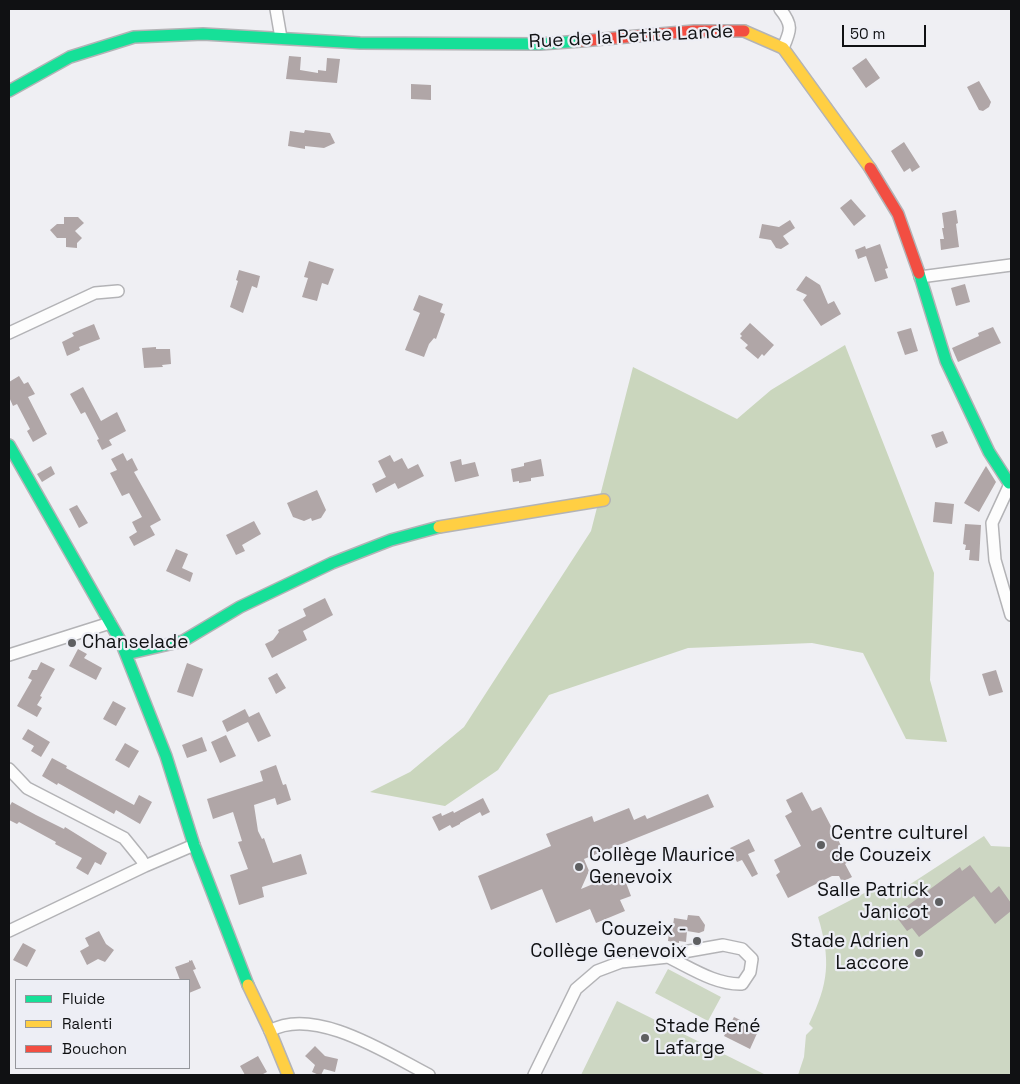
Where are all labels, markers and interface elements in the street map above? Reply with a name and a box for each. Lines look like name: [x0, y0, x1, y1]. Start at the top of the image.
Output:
scale bar: [845, 15, 929, 47]
street label: Rue de la Petite Lande: [528, 20, 734, 54]
text: 50 m: [850, 24, 885, 43]
place label: Chanselade: [82, 632, 188, 654]
marker: Chanselade: [66, 637, 78, 649]
place label: Centre culturel de Couzeix: [831, 823, 968, 867]
marker: Centre culturel de Couzeix: [815, 839, 827, 851]
place label: Collège Maurice Genevoix: [589, 845, 735, 889]
marker: Collège Maurice Genevoix: [573, 861, 585, 873]
place label: Salle Patrick Janicot: [817, 880, 929, 924]
marker: Salle Patrick Janicot: [933, 896, 945, 908]
place label: Couzeix - Collège Genevoix: [530, 919, 687, 963]
place label: Stade Adrien Laccore: [791, 931, 909, 975]
marker: Couzeix - Collège Genevoix: [691, 935, 703, 947]
marker: Stade Adrien Laccore: [913, 947, 925, 959]
legend: [15, 979, 190, 1069]
text: Fluide: [62, 989, 105, 1008]
text: Ralenti: [62, 1014, 112, 1033]
place label: Stade René Lafarge: [655, 1016, 760, 1060]
marker: Stade René Lafarge: [639, 1032, 651, 1044]
text: Bouchon: [62, 1039, 127, 1058]

